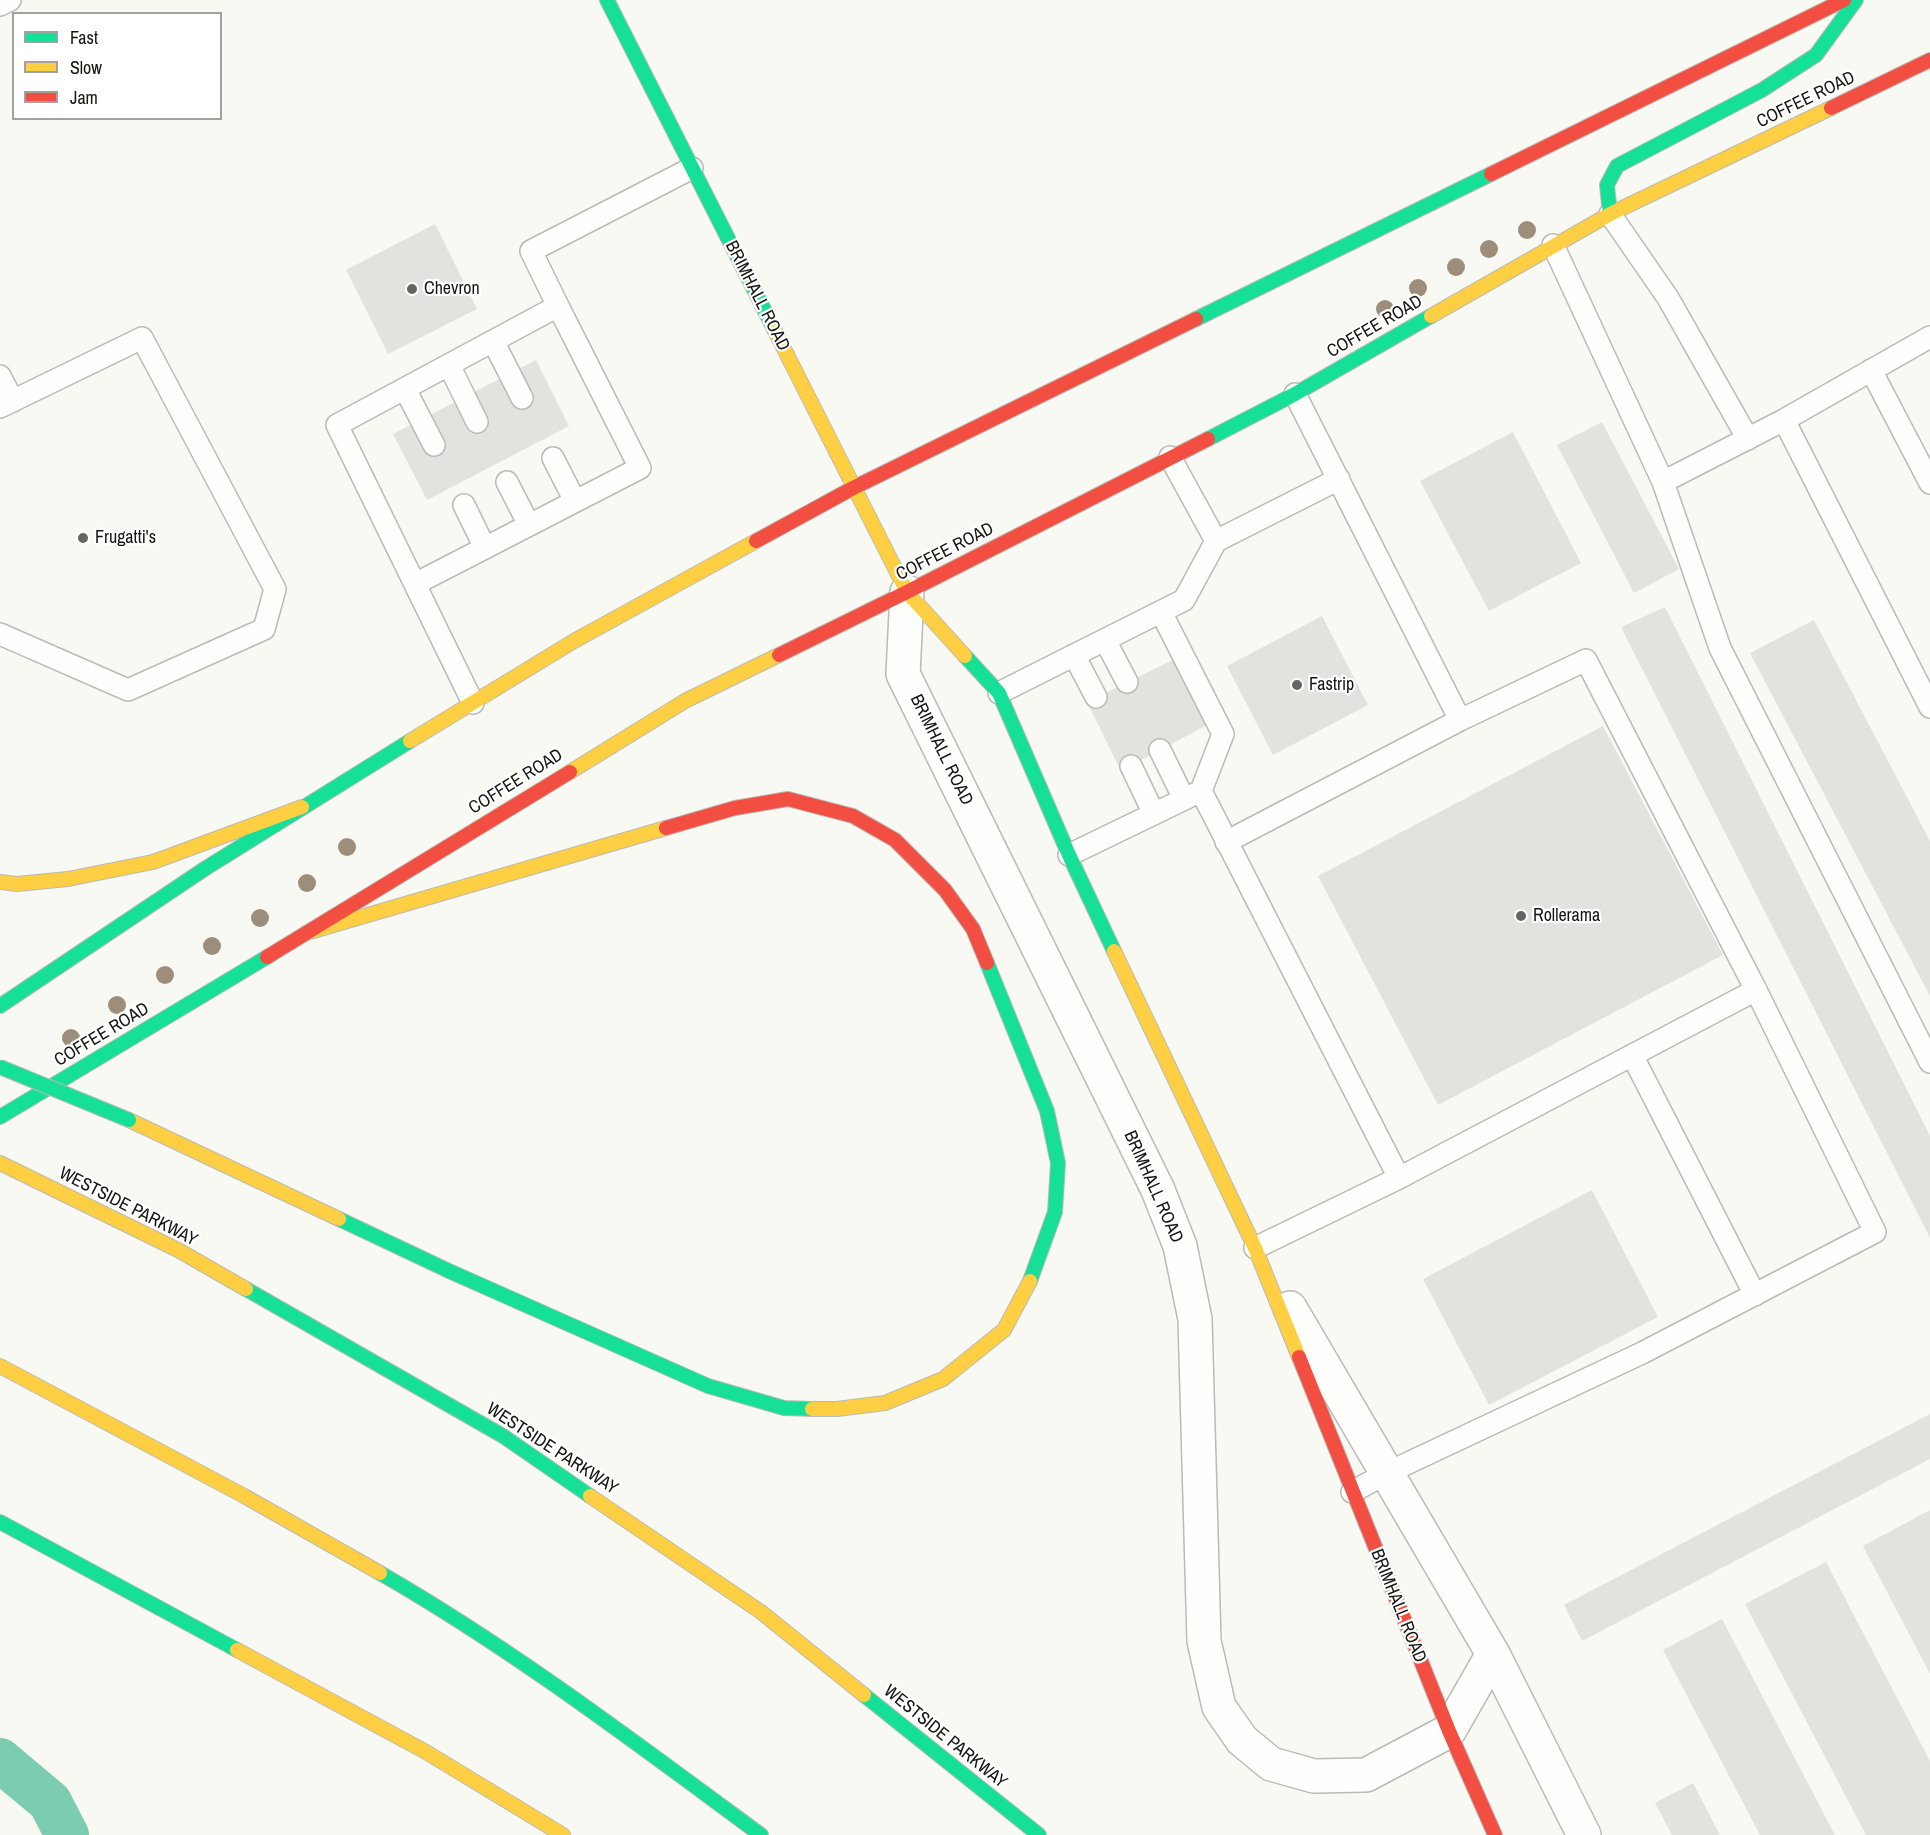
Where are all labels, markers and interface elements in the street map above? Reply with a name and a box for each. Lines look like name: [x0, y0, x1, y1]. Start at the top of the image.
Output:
legend: [12, 12, 222, 120]
text: Fast: [70, 25, 98, 50]
text: Slow: [70, 55, 102, 80]
street label: COFFEE ROAD: [1753, 67, 1859, 133]
text: Jam: [70, 85, 98, 110]
street label: BRIMHALL ROAD: [720, 237, 794, 355]
place label: Chevron: [424, 278, 480, 300]
marker: Chevron: [405, 282, 419, 296]
street label: COFFEE ROAD: [1323, 291, 1427, 363]
street label: COFFEE ROAD: [893, 518, 997, 586]
place label: Frugatti's: [95, 527, 156, 549]
marker: Frugatti's: [76, 531, 90, 545]
place label: Fastrip: [1309, 674, 1354, 696]
marker: Fastrip: [1290, 678, 1304, 692]
street label: BRIMHALL ROAD: [905, 691, 977, 809]
street label: COFFEE ROAD: [465, 745, 567, 819]
place label: Rollerama: [1533, 905, 1600, 927]
marker: Rollerama: [1514, 909, 1528, 923]
street label: COFFEE ROAD: [51, 998, 153, 1072]
street label: BRIMHALL ROAD: [1119, 1128, 1187, 1246]
street label: WESTSIDE PARKWAY: [55, 1163, 201, 1251]
street label: WESTSIDE PARKWAY: [482, 1398, 622, 1500]
street label: BRIMHALL ROAD: [1365, 1546, 1431, 1666]
street label: WESTSIDE PARKWAY: [879, 1681, 1011, 1793]

